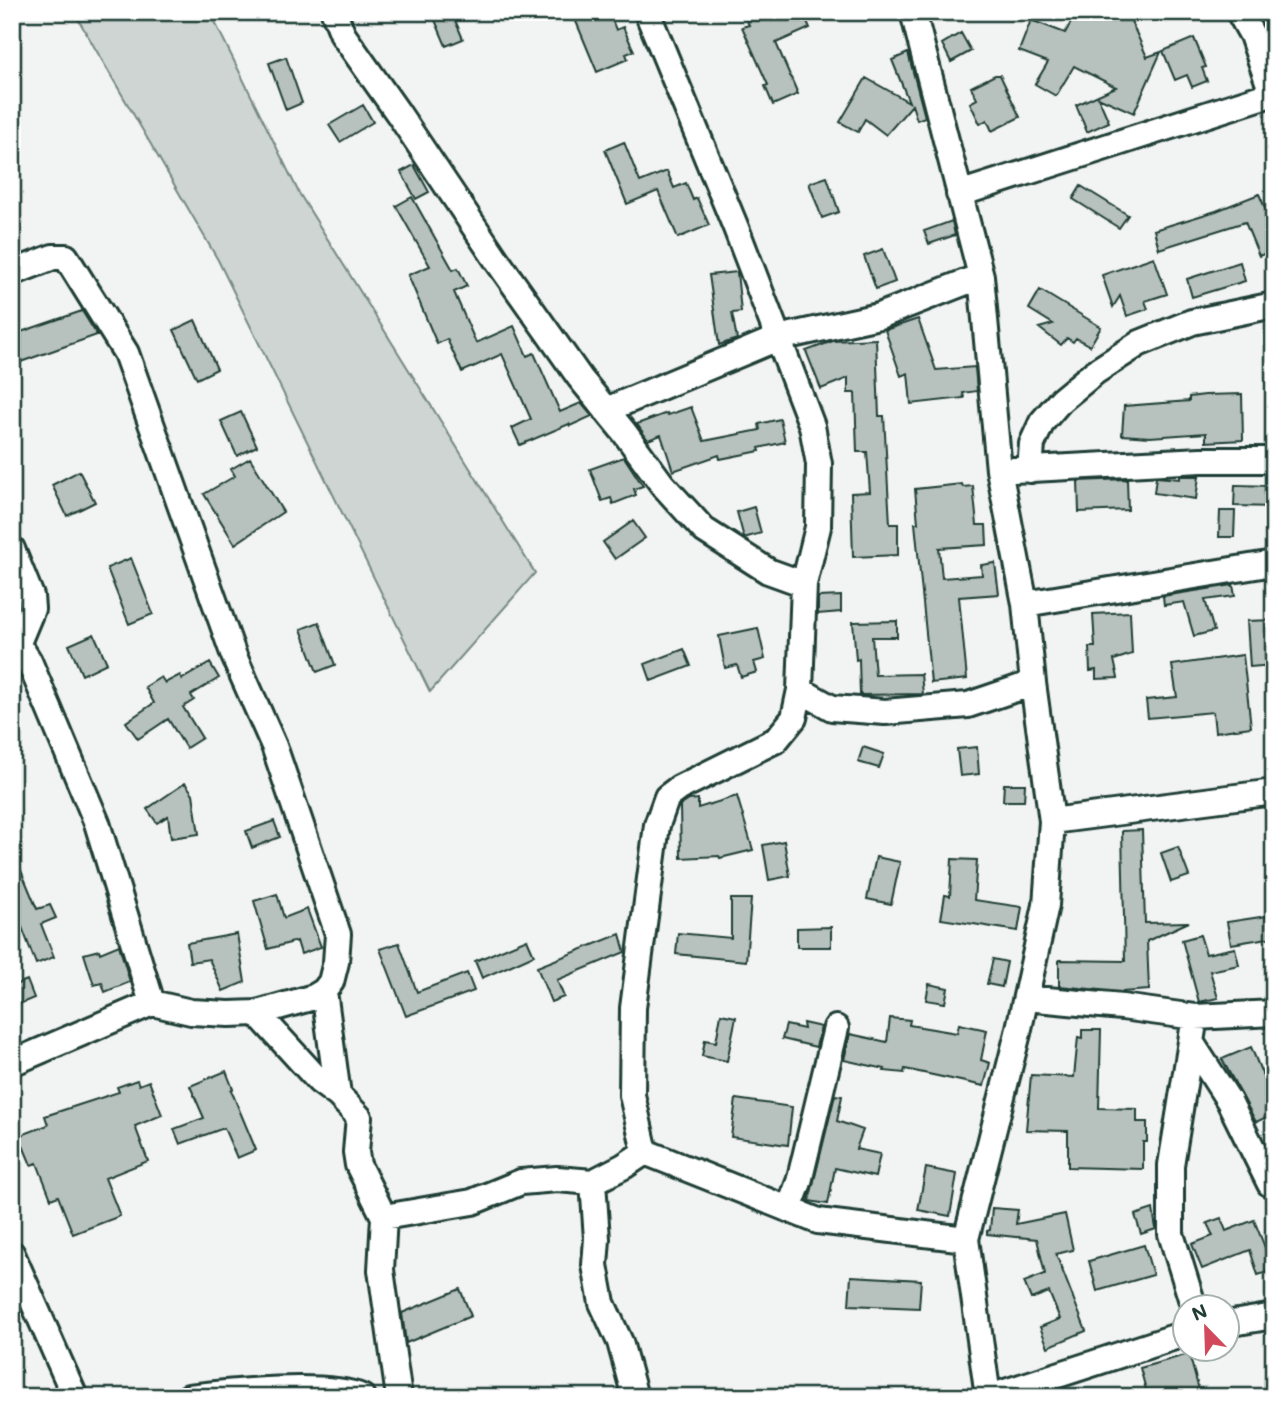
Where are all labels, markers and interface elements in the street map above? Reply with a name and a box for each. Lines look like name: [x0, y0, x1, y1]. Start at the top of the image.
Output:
north arrow: [1170, 1294, 1240, 1364]
text: N: [1188, 1298, 1211, 1326]

